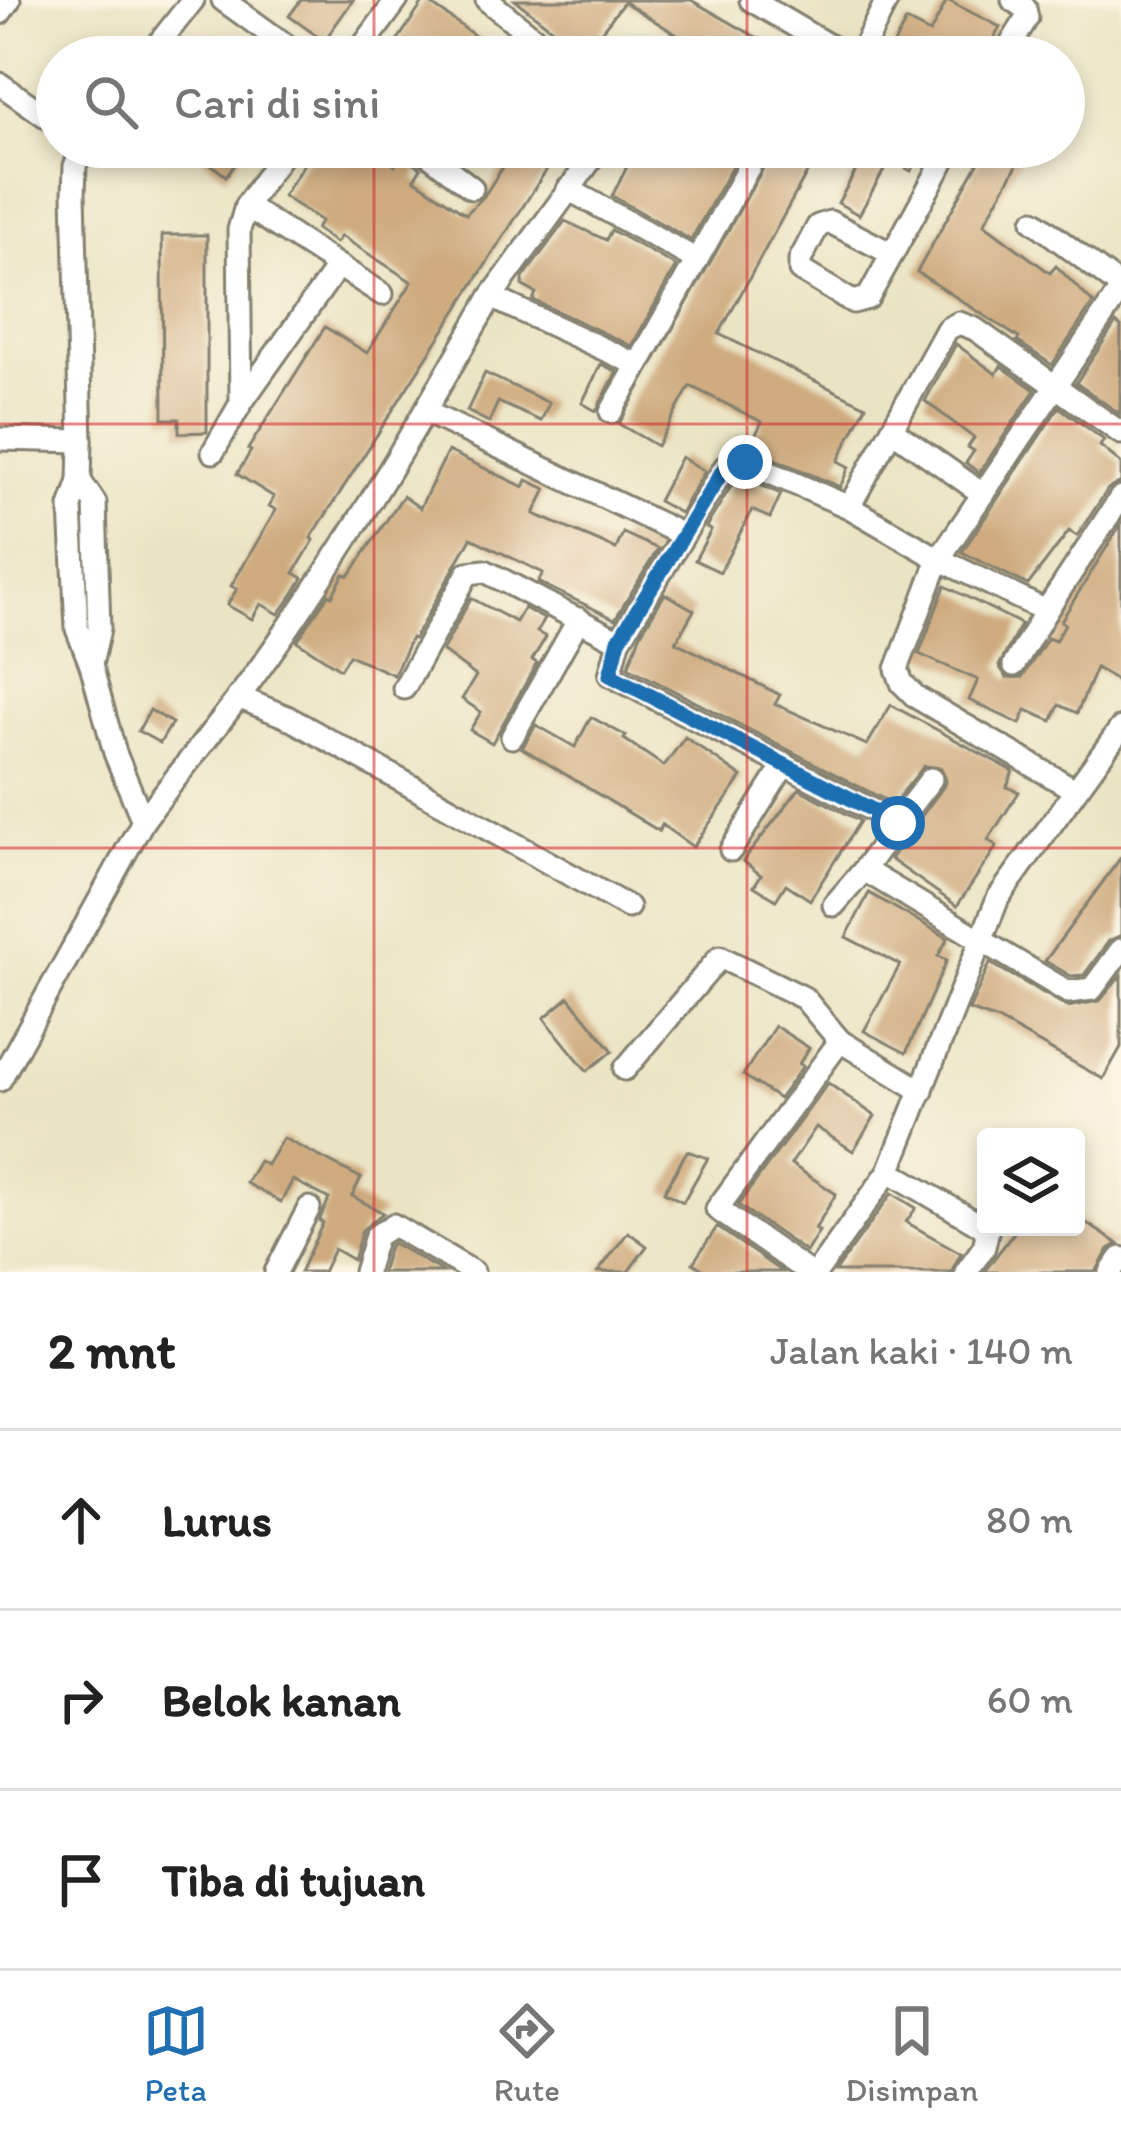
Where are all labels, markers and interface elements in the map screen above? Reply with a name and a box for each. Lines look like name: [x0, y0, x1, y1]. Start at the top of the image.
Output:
search box: [36, 36, 1085, 168]
icon: search: [78, 69, 144, 135]
text: Cari di sini: [174, 75, 380, 129]
route end: [718, 435, 772, 489]
route start: [871, 796, 925, 850]
map controls: [977, 1128, 1085, 1236]
button: layers: [977, 1128, 1085, 1236]
text: 2 mnt: [48, 1320, 176, 1381]
text: Jalan kaki · 140 m: [770, 1327, 1073, 1374]
icon: ahead: [48, 1487, 114, 1553]
text: Lurus: [162, 1493, 272, 1547]
text: 80 m: [986, 1496, 1073, 1543]
icon: right: [48, 1667, 114, 1733]
text: Belok kanan: [162, 1673, 401, 1727]
text: 60 m: [987, 1676, 1073, 1723]
icon: arrive: [48, 1847, 114, 1913]
text: Tiba di tujuan: [162, 1853, 425, 1907]
tab: Peta: [143, 1998, 209, 2109]
tab: Rute: [494, 1998, 560, 2109]
tab: Disimpan: [845, 1998, 978, 2109]

